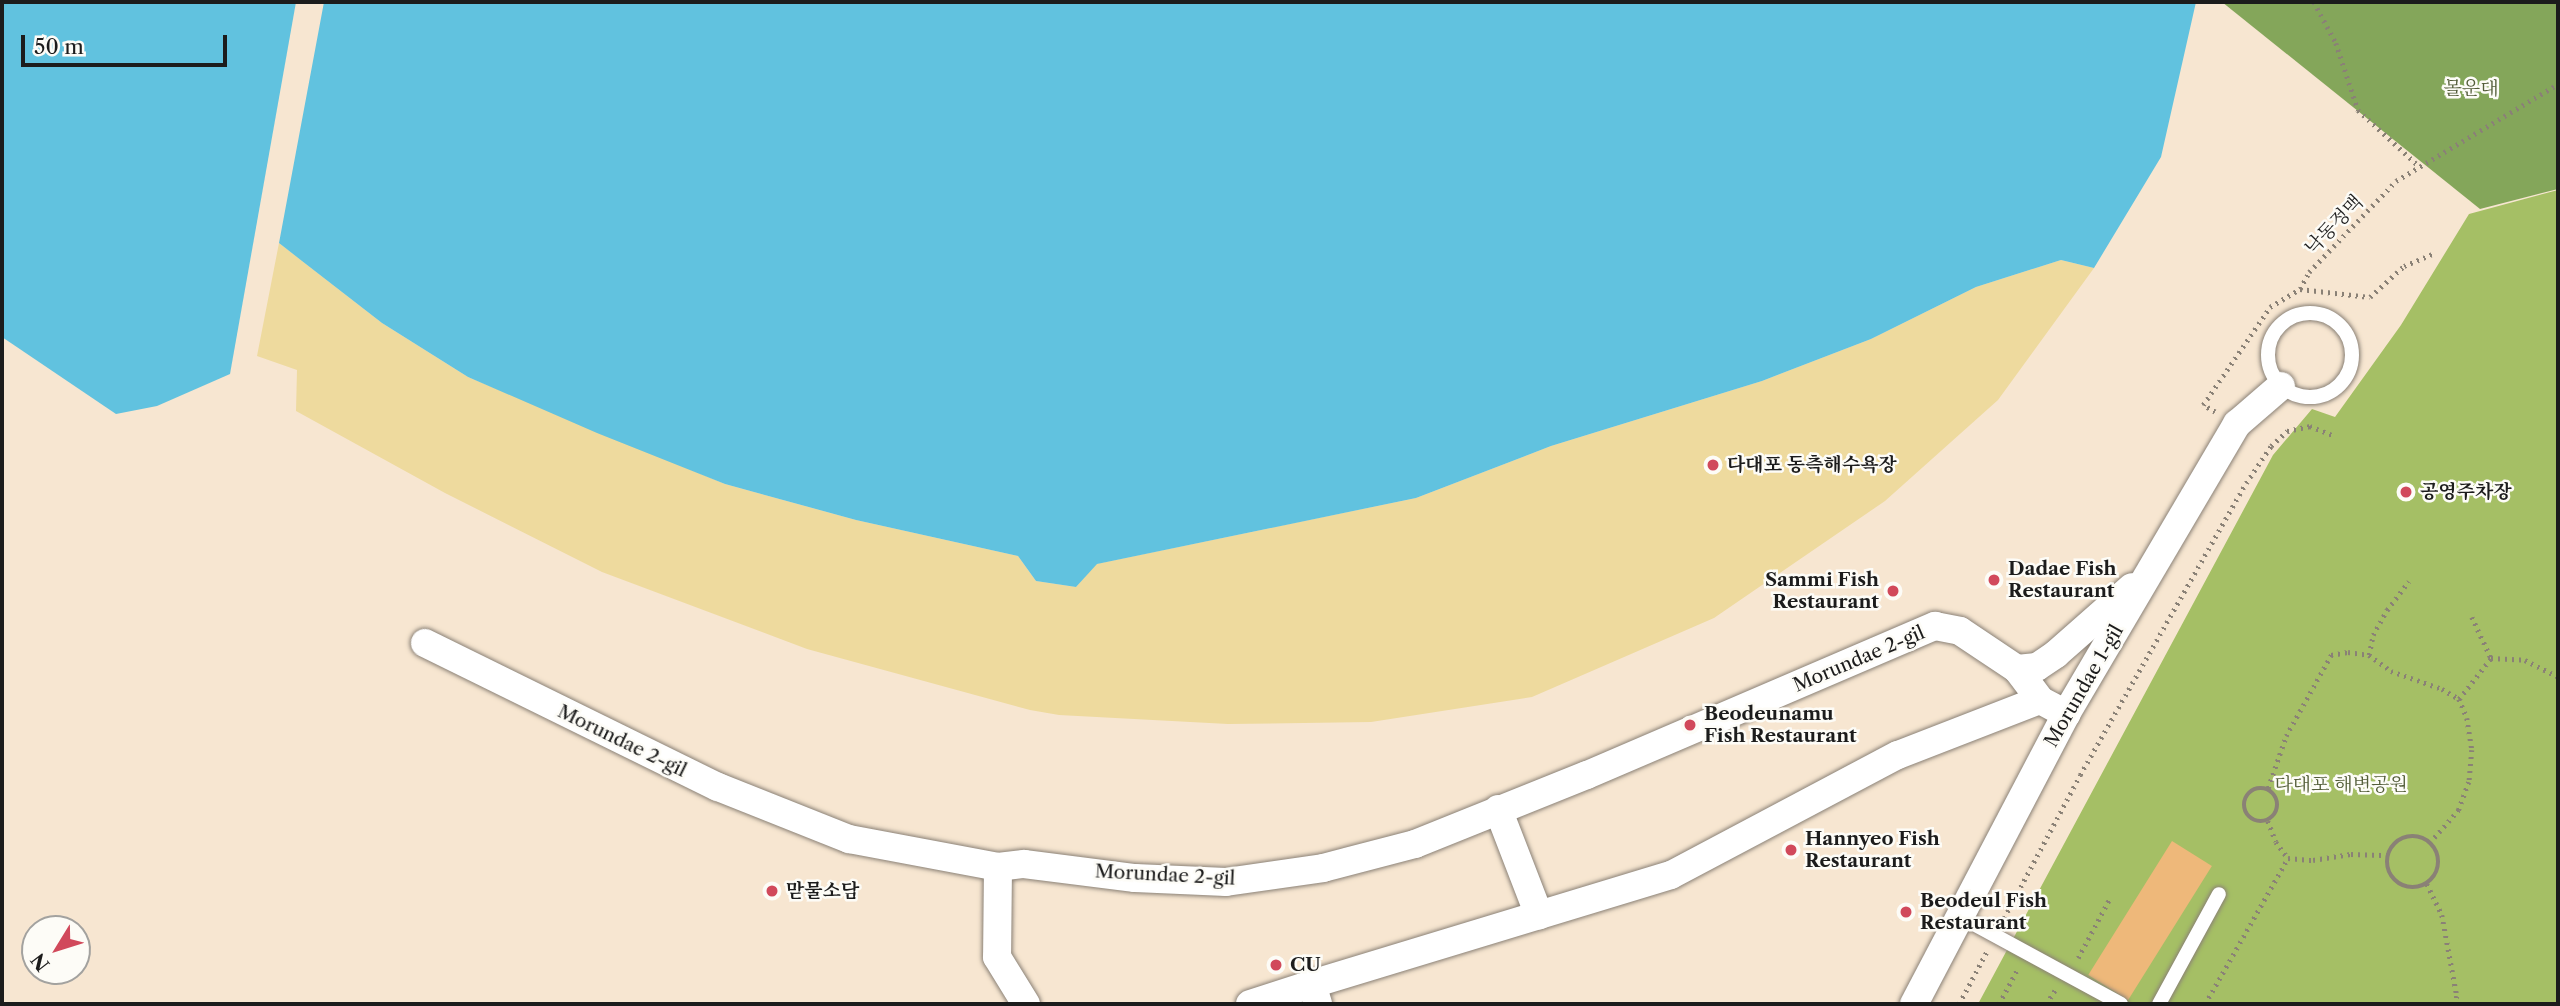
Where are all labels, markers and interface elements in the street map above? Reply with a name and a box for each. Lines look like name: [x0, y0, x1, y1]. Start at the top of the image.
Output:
scale bar: [24, 21, 231, 65]
text: 50 m: [34, 34, 84, 59]
park label: 몰운대: [2443, 78, 2499, 100]
street label: 낙동정맥: [2300, 191, 2368, 259]
place label: 다대포 동측해수욕장: [1727, 454, 1897, 476]
marker: 다대포 동측해수욕장: [1705, 457, 1721, 473]
place label: 공영주차장: [2420, 481, 2512, 503]
marker: 공영주차장: [2398, 484, 2414, 500]
place label: Dadae Fish Restaurant: [2008, 558, 2117, 602]
place label: Sammi Fish Restaurant: [1765, 569, 1879, 613]
marker: Dadae Fish Restaurant: [1986, 572, 2002, 588]
marker: Sammi Fish Restaurant: [1885, 583, 1901, 599]
street label: Morundae 2-gil: [1790, 621, 1928, 697]
street label: Morundae 1-gil: [2040, 621, 2128, 751]
street label: Morundae 2-gil: [554, 700, 690, 782]
place label: Beodeunamu Fish Restaurant: [1704, 703, 1857, 747]
marker: Beodeunamu Fish Restaurant: [1682, 717, 1698, 733]
park label: 다대포 해변공원: [2274, 774, 2408, 796]
place label: Hannyeo Fish Restaurant: [1805, 828, 1940, 872]
marker: Hannyeo Fish Restaurant: [1783, 842, 1799, 858]
street label: Morundae 2-gil: [1094, 860, 1236, 890]
place label: 맏물소담: [786, 880, 859, 902]
marker: 맏물소담: [764, 883, 780, 899]
place label: Beodeul Fish Restaurant: [1920, 890, 2047, 934]
marker: Beodeul Fish Restaurant: [1898, 904, 1914, 920]
north arrow: [21, 915, 91, 985]
text: N: [26, 948, 55, 976]
place label: CU: [1290, 954, 1321, 976]
marker: CU: [1268, 957, 1284, 973]

